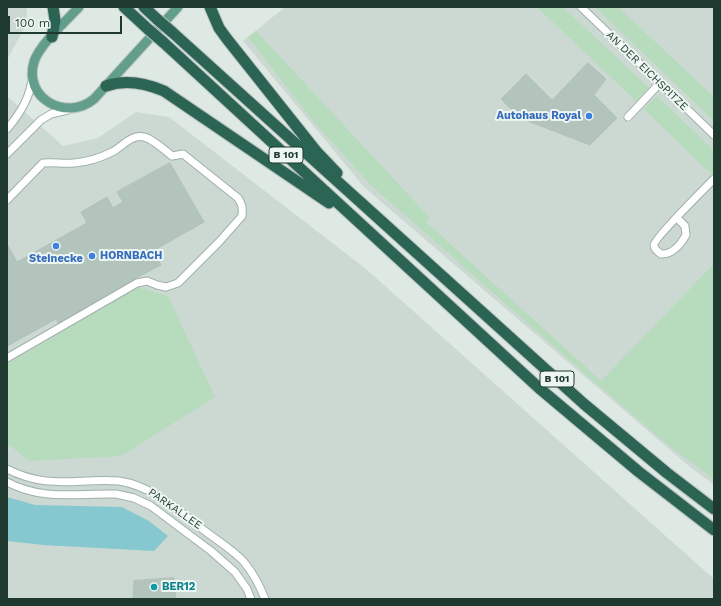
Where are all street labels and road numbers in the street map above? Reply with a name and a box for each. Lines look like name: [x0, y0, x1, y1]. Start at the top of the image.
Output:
street label: AN DER EICHSPITZE: [603, 29, 691, 113]
road number: B 101: [269, 147, 303, 163]
road number: B 101: [540, 371, 574, 387]
street label: PARKALLEE: [146, 486, 204, 532]

